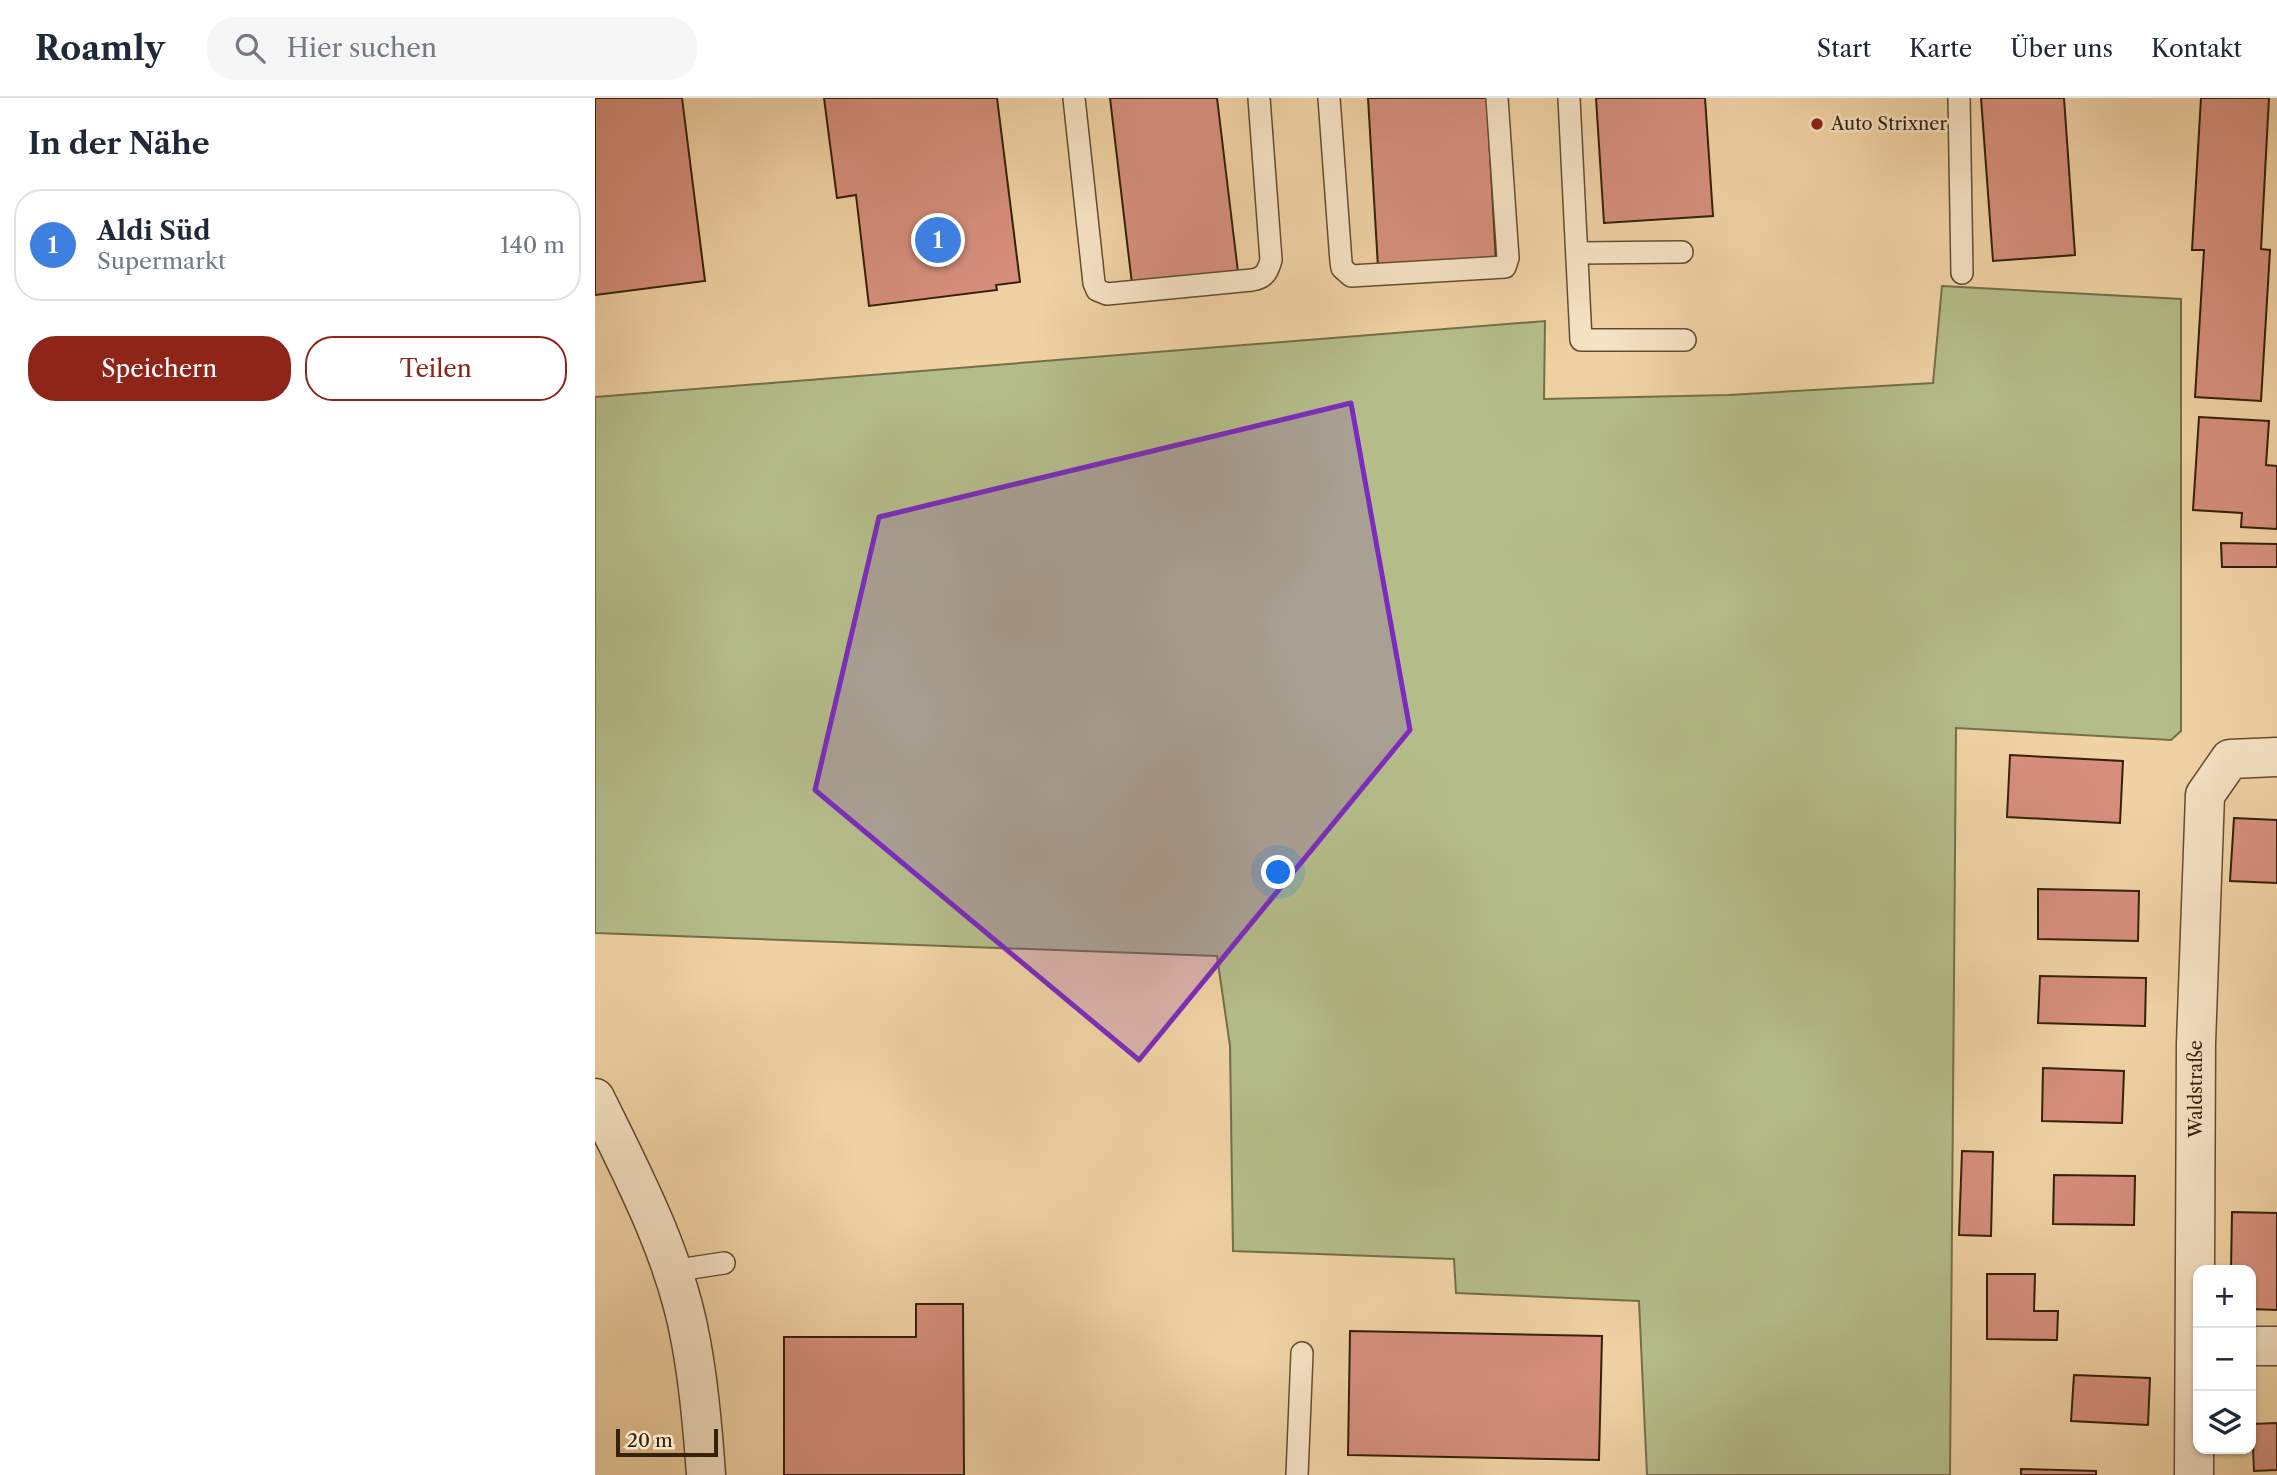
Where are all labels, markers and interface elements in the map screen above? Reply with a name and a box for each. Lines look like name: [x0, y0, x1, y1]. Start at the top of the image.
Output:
search box: [207, 17, 697, 80]
text: Roamly: [35, 28, 165, 69]
icon: search: [231, 29, 269, 67]
text: Hier suchen: [287, 32, 437, 64]
text: Start: [1817, 34, 1871, 63]
text: Karte: [1909, 34, 1972, 63]
text: Über uns: [2010, 34, 2113, 63]
text: Kontakt: [2151, 34, 2242, 63]
place label: Auto Strixner: [1830, 113, 1947, 135]
marker: Auto Strixner: [1809, 116, 1825, 132]
text: In der Nähe: [28, 125, 210, 162]
pin: 1: [915, 214, 961, 266]
text: Aldi Süd: [97, 215, 211, 247]
text: 1: [48, 231, 58, 259]
text: 140 m: [500, 231, 565, 259]
text: Supermarkt: [97, 247, 226, 275]
button: Speichern: [28, 336, 291, 401]
button: Teilen: [305, 336, 567, 401]
your location: [1261, 855, 1295, 889]
street label: Waldstraße: [2185, 1040, 2207, 1139]
map controls: [2193, 1265, 2256, 1454]
button: +: [2193, 1265, 2256, 1328]
button: −: [2193, 1328, 2256, 1391]
button: layers: [2193, 1391, 2256, 1454]
scale bar: [616, 1426, 717, 1458]
text: 20 m: [627, 1429, 673, 1452]

